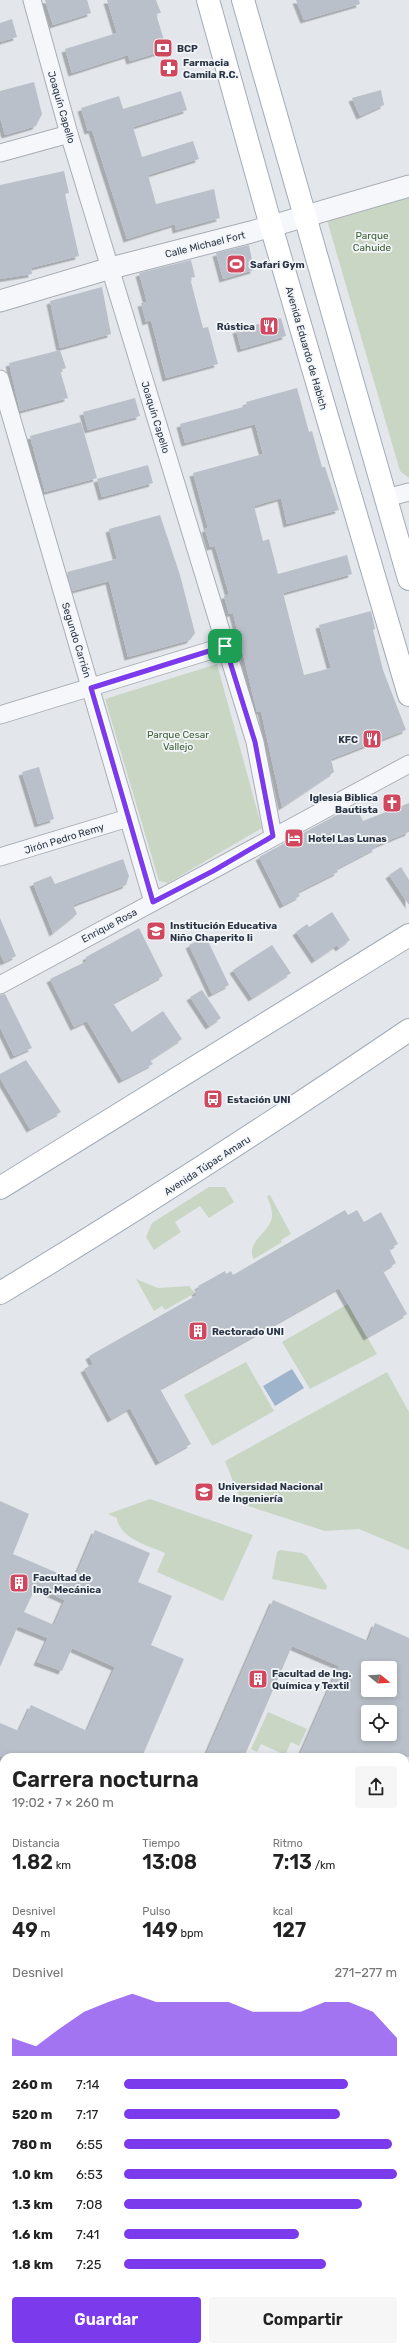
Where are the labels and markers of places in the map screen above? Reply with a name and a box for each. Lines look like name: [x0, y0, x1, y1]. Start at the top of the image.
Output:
bank icon: BCP: [152, 37, 174, 59]
place label: BCP: [177, 43, 198, 55]
pharmacy icon: Farmacia Camila R.C.: [158, 57, 180, 79]
place label: Farmacia Camila R.C.: [183, 57, 238, 81]
sports icon: Safari Gym: [225, 253, 247, 275]
place label: Safari Gym: [250, 259, 305, 271]
restaurant icon: Rústica: [258, 315, 280, 337]
place label: Rústica: [217, 321, 255, 333]
pin: [208, 629, 242, 663]
restaurant icon: KFC: [361, 728, 383, 750]
place label: KFC: [338, 734, 358, 746]
place label: Iglesia Biblica Bautista: [309, 792, 378, 816]
church icon: Iglesia Biblica Bautista: [381, 792, 403, 814]
hotel icon: Hotel Las Lunas: [283, 827, 305, 849]
place label: Hotel Las Lunas: [308, 833, 387, 845]
school or university icon: Institución Educativa Niño Chaperito Ii: [145, 920, 167, 942]
place label: Institución Educativa Niño Chaperito Ii: [170, 920, 277, 944]
bus stop icon: Estación UNI: [202, 1088, 224, 1110]
place label: Estación UNI: [227, 1094, 291, 1106]
building icon: Rectorado UNI: [187, 1320, 209, 1342]
place label: Rectorado UNI: [212, 1326, 284, 1338]
school or university icon: Universidad Nacional de Ingeniería: [193, 1481, 215, 1503]
place label: Universidad Nacional de Ingeniería: [218, 1481, 323, 1505]
building icon: Facultad de Ing. Mecánica: [8, 1572, 30, 1594]
place label: Facultad de Ing. Mecánica: [33, 1572, 101, 1596]
building icon: Facultad de Ing. Química y Textil: [247, 1668, 269, 1690]
place label: Facultad de Ing. Química y Textil: [272, 1668, 351, 1692]

